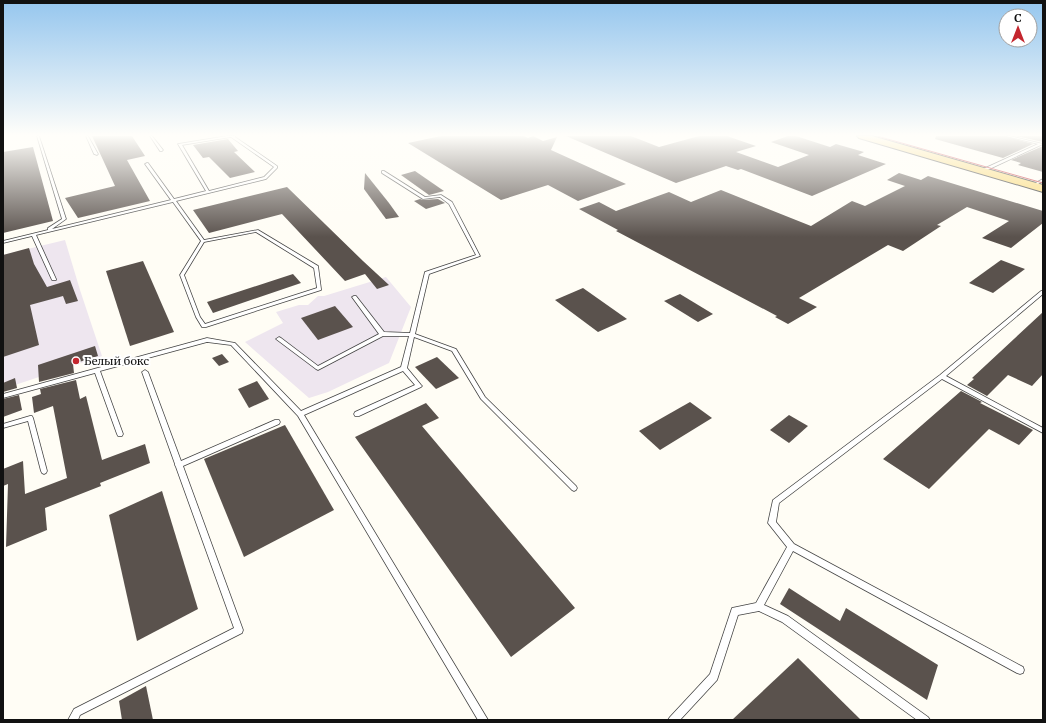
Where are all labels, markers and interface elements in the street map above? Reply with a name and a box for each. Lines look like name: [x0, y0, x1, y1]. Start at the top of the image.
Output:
north arrow: [998, 8, 1038, 48]
text: С: [1014, 11, 1022, 25]
place label: Белый бокс: [84, 354, 149, 368]
marker: Белый бокс: [71, 356, 81, 366]

